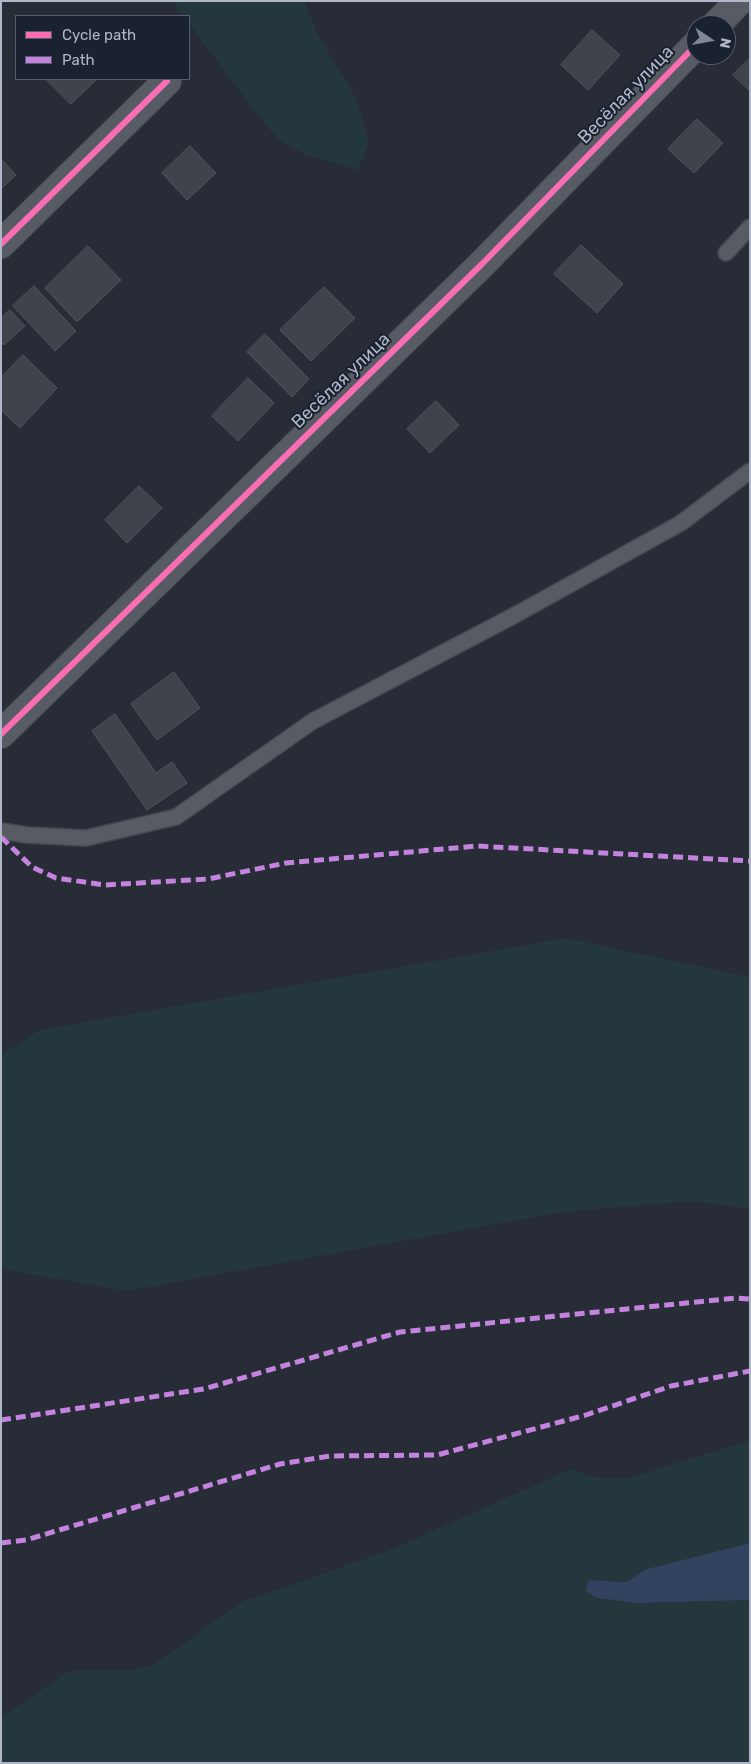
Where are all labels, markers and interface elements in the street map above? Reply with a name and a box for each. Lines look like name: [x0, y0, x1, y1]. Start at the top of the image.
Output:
legend: [15, 15, 190, 80]
north arrow: [686, 15, 736, 65]
text: Cycle path: [62, 26, 136, 44]
text: N: [716, 36, 735, 50]
street label: Весёлая улица: [574, 41, 678, 149]
text: Path: [62, 51, 95, 69]
street label: Весёлая улица: [287, 329, 395, 433]

